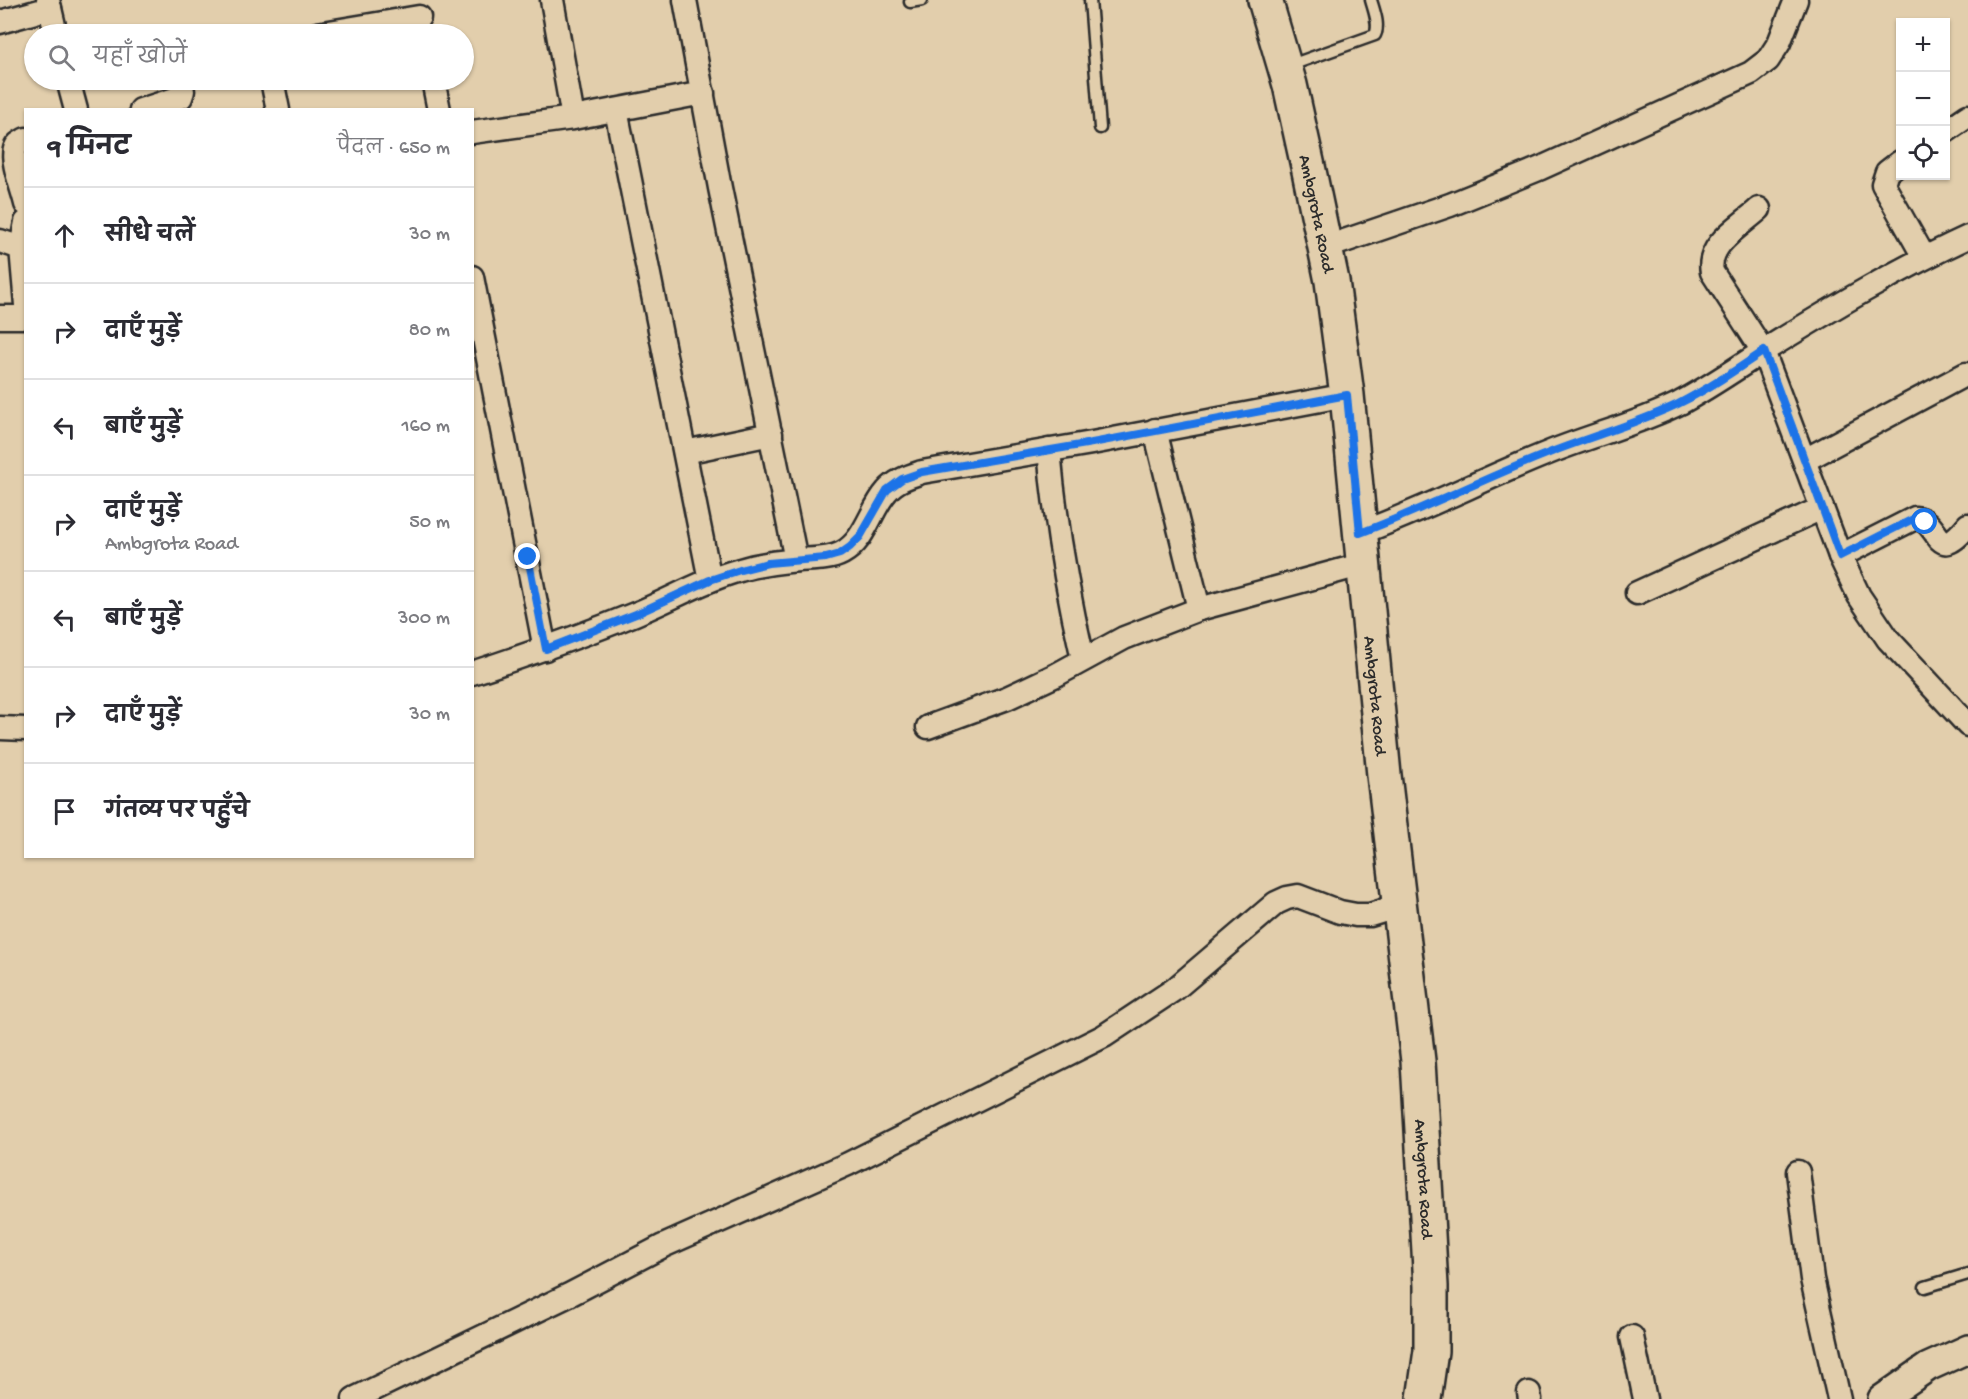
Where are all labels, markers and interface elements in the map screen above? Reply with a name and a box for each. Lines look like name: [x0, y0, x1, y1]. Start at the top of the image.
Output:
map controls: [1896, 18, 1950, 180]
button: +: [1896, 18, 1950, 72]
search box: [24, 24, 474, 90]
icon: search: [45, 41, 78, 74]
text: यहाँ खोजें: [93, 46, 187, 72]
button: −: [1896, 72, 1950, 126]
button: locate: [1896, 126, 1950, 180]
text: 9 मिनट: [48, 134, 130, 165]
text: पैदल · 650 m: [337, 138, 450, 161]
street label: Ambgrota Road: [1293, 153, 1338, 276]
icon: ahead: [48, 219, 81, 252]
text: सीधे चलें: [105, 224, 195, 250]
text: 30 m: [409, 224, 450, 247]
icon: right: [48, 315, 81, 348]
text: दाएँ मुड़ें: [105, 320, 181, 346]
text: 80 m: [409, 320, 450, 343]
icon: left: [48, 411, 81, 444]
text: बाएँ मुड़ें: [105, 416, 182, 442]
text: 160 m: [401, 416, 450, 439]
text: दाएँ मुड़ें: [105, 500, 181, 526]
icon: right: [48, 507, 81, 540]
route start: [1911, 508, 1937, 534]
text: 50 m: [409, 512, 450, 535]
text: Ambgrota Road: [105, 534, 238, 557]
route end: [514, 543, 540, 569]
icon: left: [48, 603, 81, 636]
text: बाएँ मुड़ें: [105, 608, 182, 634]
text: 300 m: [398, 608, 450, 631]
street label: Ambgrota Road: [1358, 635, 1390, 758]
icon: right: [48, 699, 81, 732]
text: दाएँ मुड़ें: [105, 704, 181, 730]
text: 30 m: [409, 704, 450, 727]
icon: arrive: [48, 795, 81, 828]
text: गंतव्य पर पहुँचे: [105, 800, 249, 826]
street label: Ambgrota Road: [1408, 1119, 1436, 1241]

